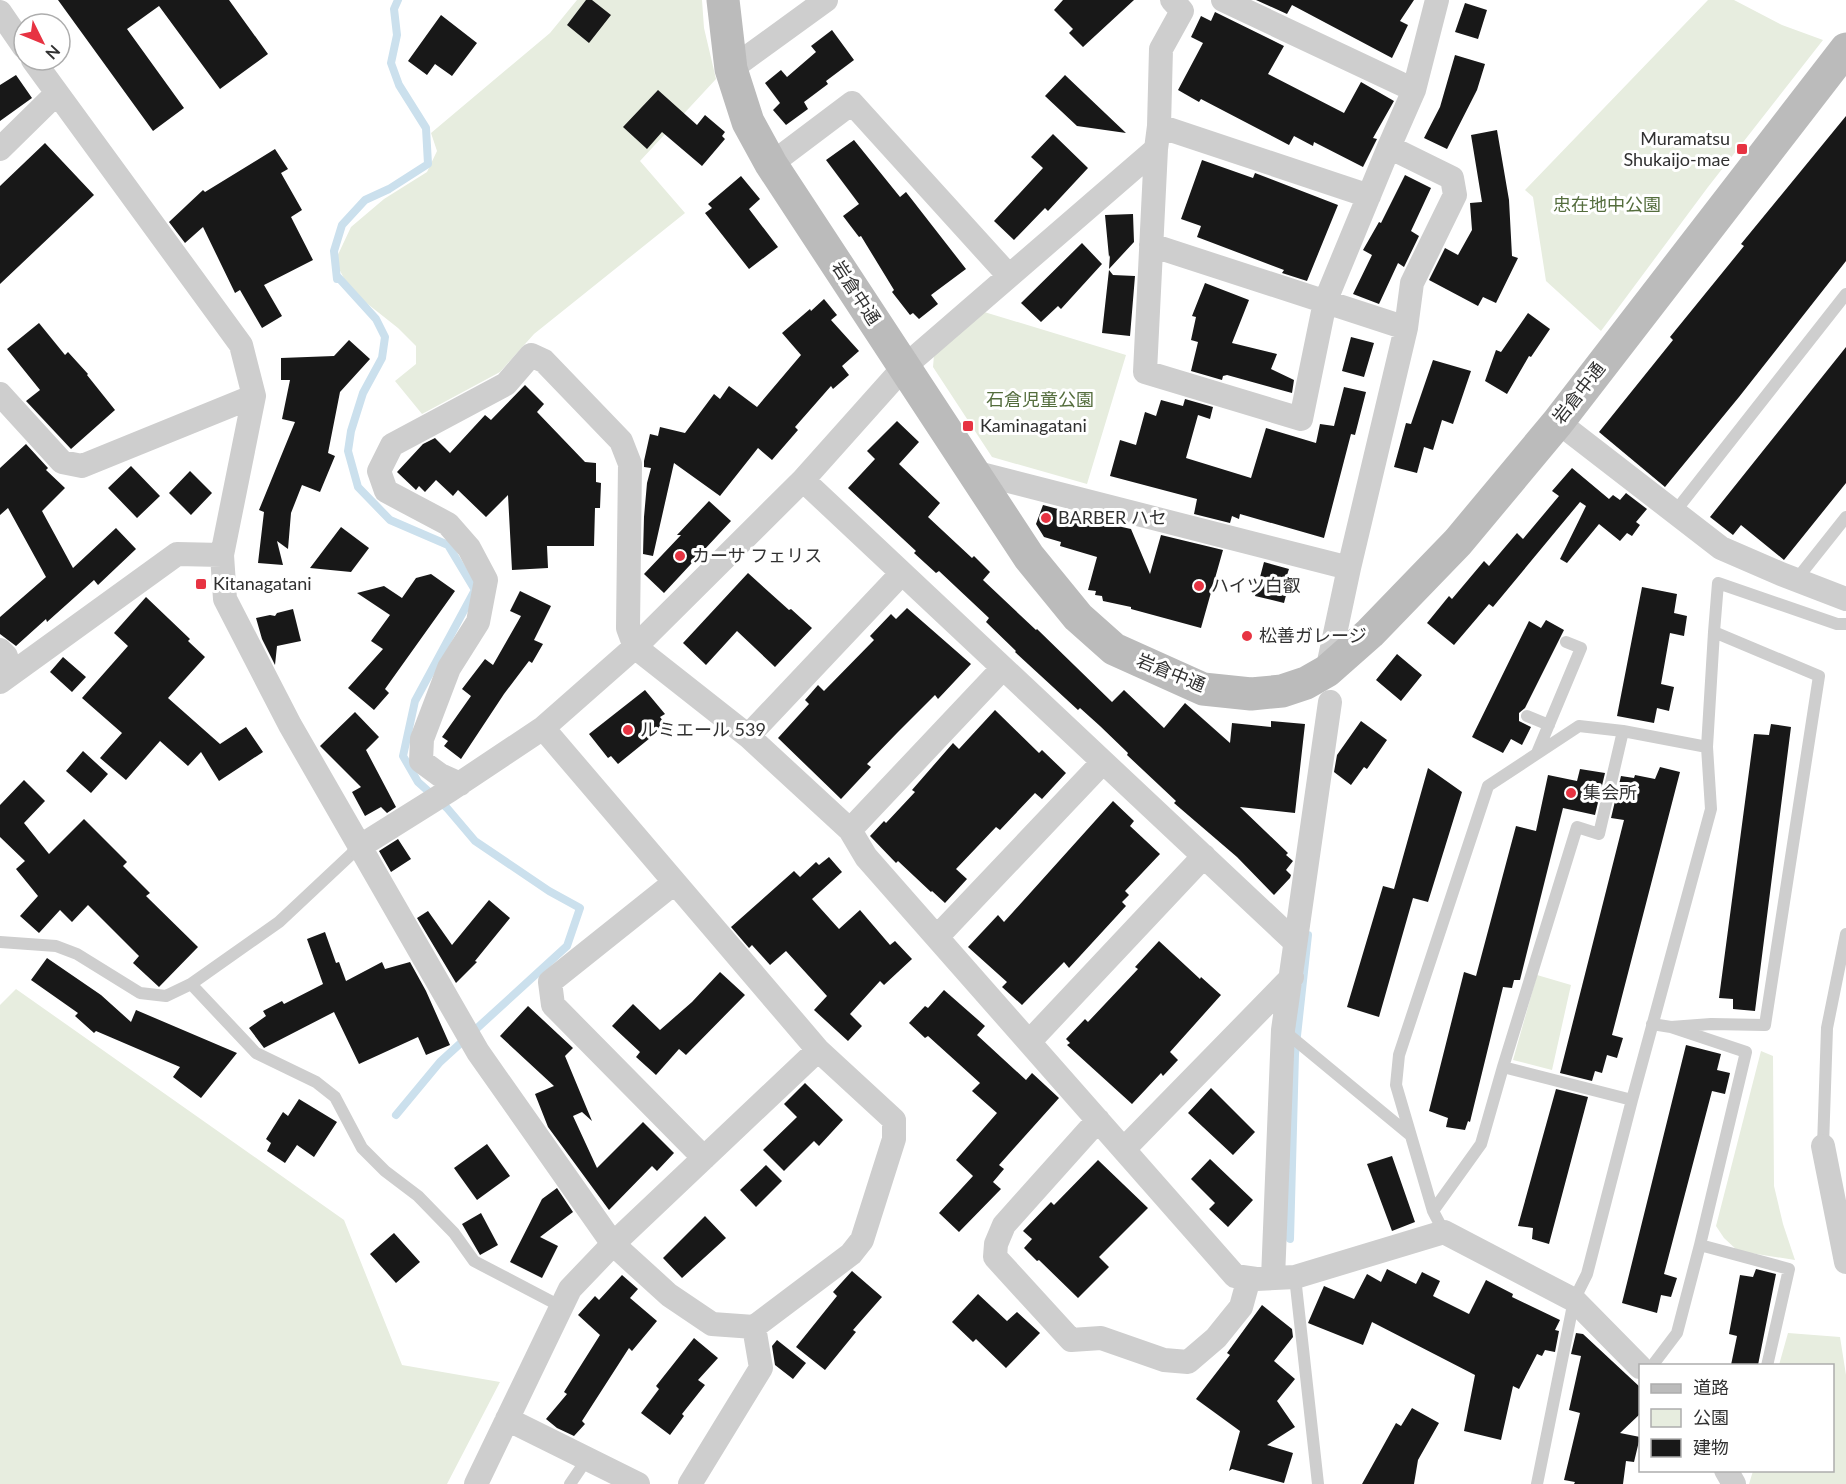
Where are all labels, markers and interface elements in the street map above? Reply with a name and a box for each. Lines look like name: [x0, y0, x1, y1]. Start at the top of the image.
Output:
north arrow: [12, 12, 72, 72]
text: N: [42, 42, 64, 64]
place label: Muramatsu Shukaijo-mae: [1623, 127, 1730, 170]
marker: Muramatsu Shukaijo-mae: [1735, 142, 1749, 156]
park label: 忠在地中公園: [1553, 193, 1661, 215]
street label: 岩倉中通: [828, 256, 886, 329]
street label: 岩倉中通: [1547, 357, 1609, 428]
park label: 石倉児童公園: [986, 388, 1094, 410]
place label: Kaminagatani: [980, 414, 1087, 436]
marker: Kaminagatani: [961, 419, 975, 433]
place label: BARBER ハセ: [1058, 506, 1167, 528]
marker: BARBER ハセ: [1039, 511, 1053, 525]
place label: カーサ フェリス: [692, 544, 822, 566]
marker: カーサ フェリス: [673, 549, 687, 563]
place label: Kitanagatani: [213, 572, 312, 594]
place label: ハイツ白叡: [1211, 574, 1301, 596]
marker: Kitanagatani: [194, 577, 208, 591]
marker: ハイツ白叡: [1192, 579, 1206, 593]
place label: 松善ガレージ: [1259, 624, 1367, 646]
marker: 松善ガレージ: [1240, 629, 1254, 643]
street label: 岩倉中通: [1134, 648, 1209, 696]
place label: ルミエール 539: [640, 718, 766, 740]
marker: ルミエール 539: [621, 723, 635, 737]
place label: 集会所: [1583, 781, 1637, 803]
marker: 集会所: [1564, 786, 1578, 800]
legend: [1639, 1364, 1834, 1472]
text: 道路: [1693, 1376, 1729, 1398]
text: 公園: [1693, 1406, 1729, 1428]
text: 建物: [1693, 1436, 1729, 1458]

